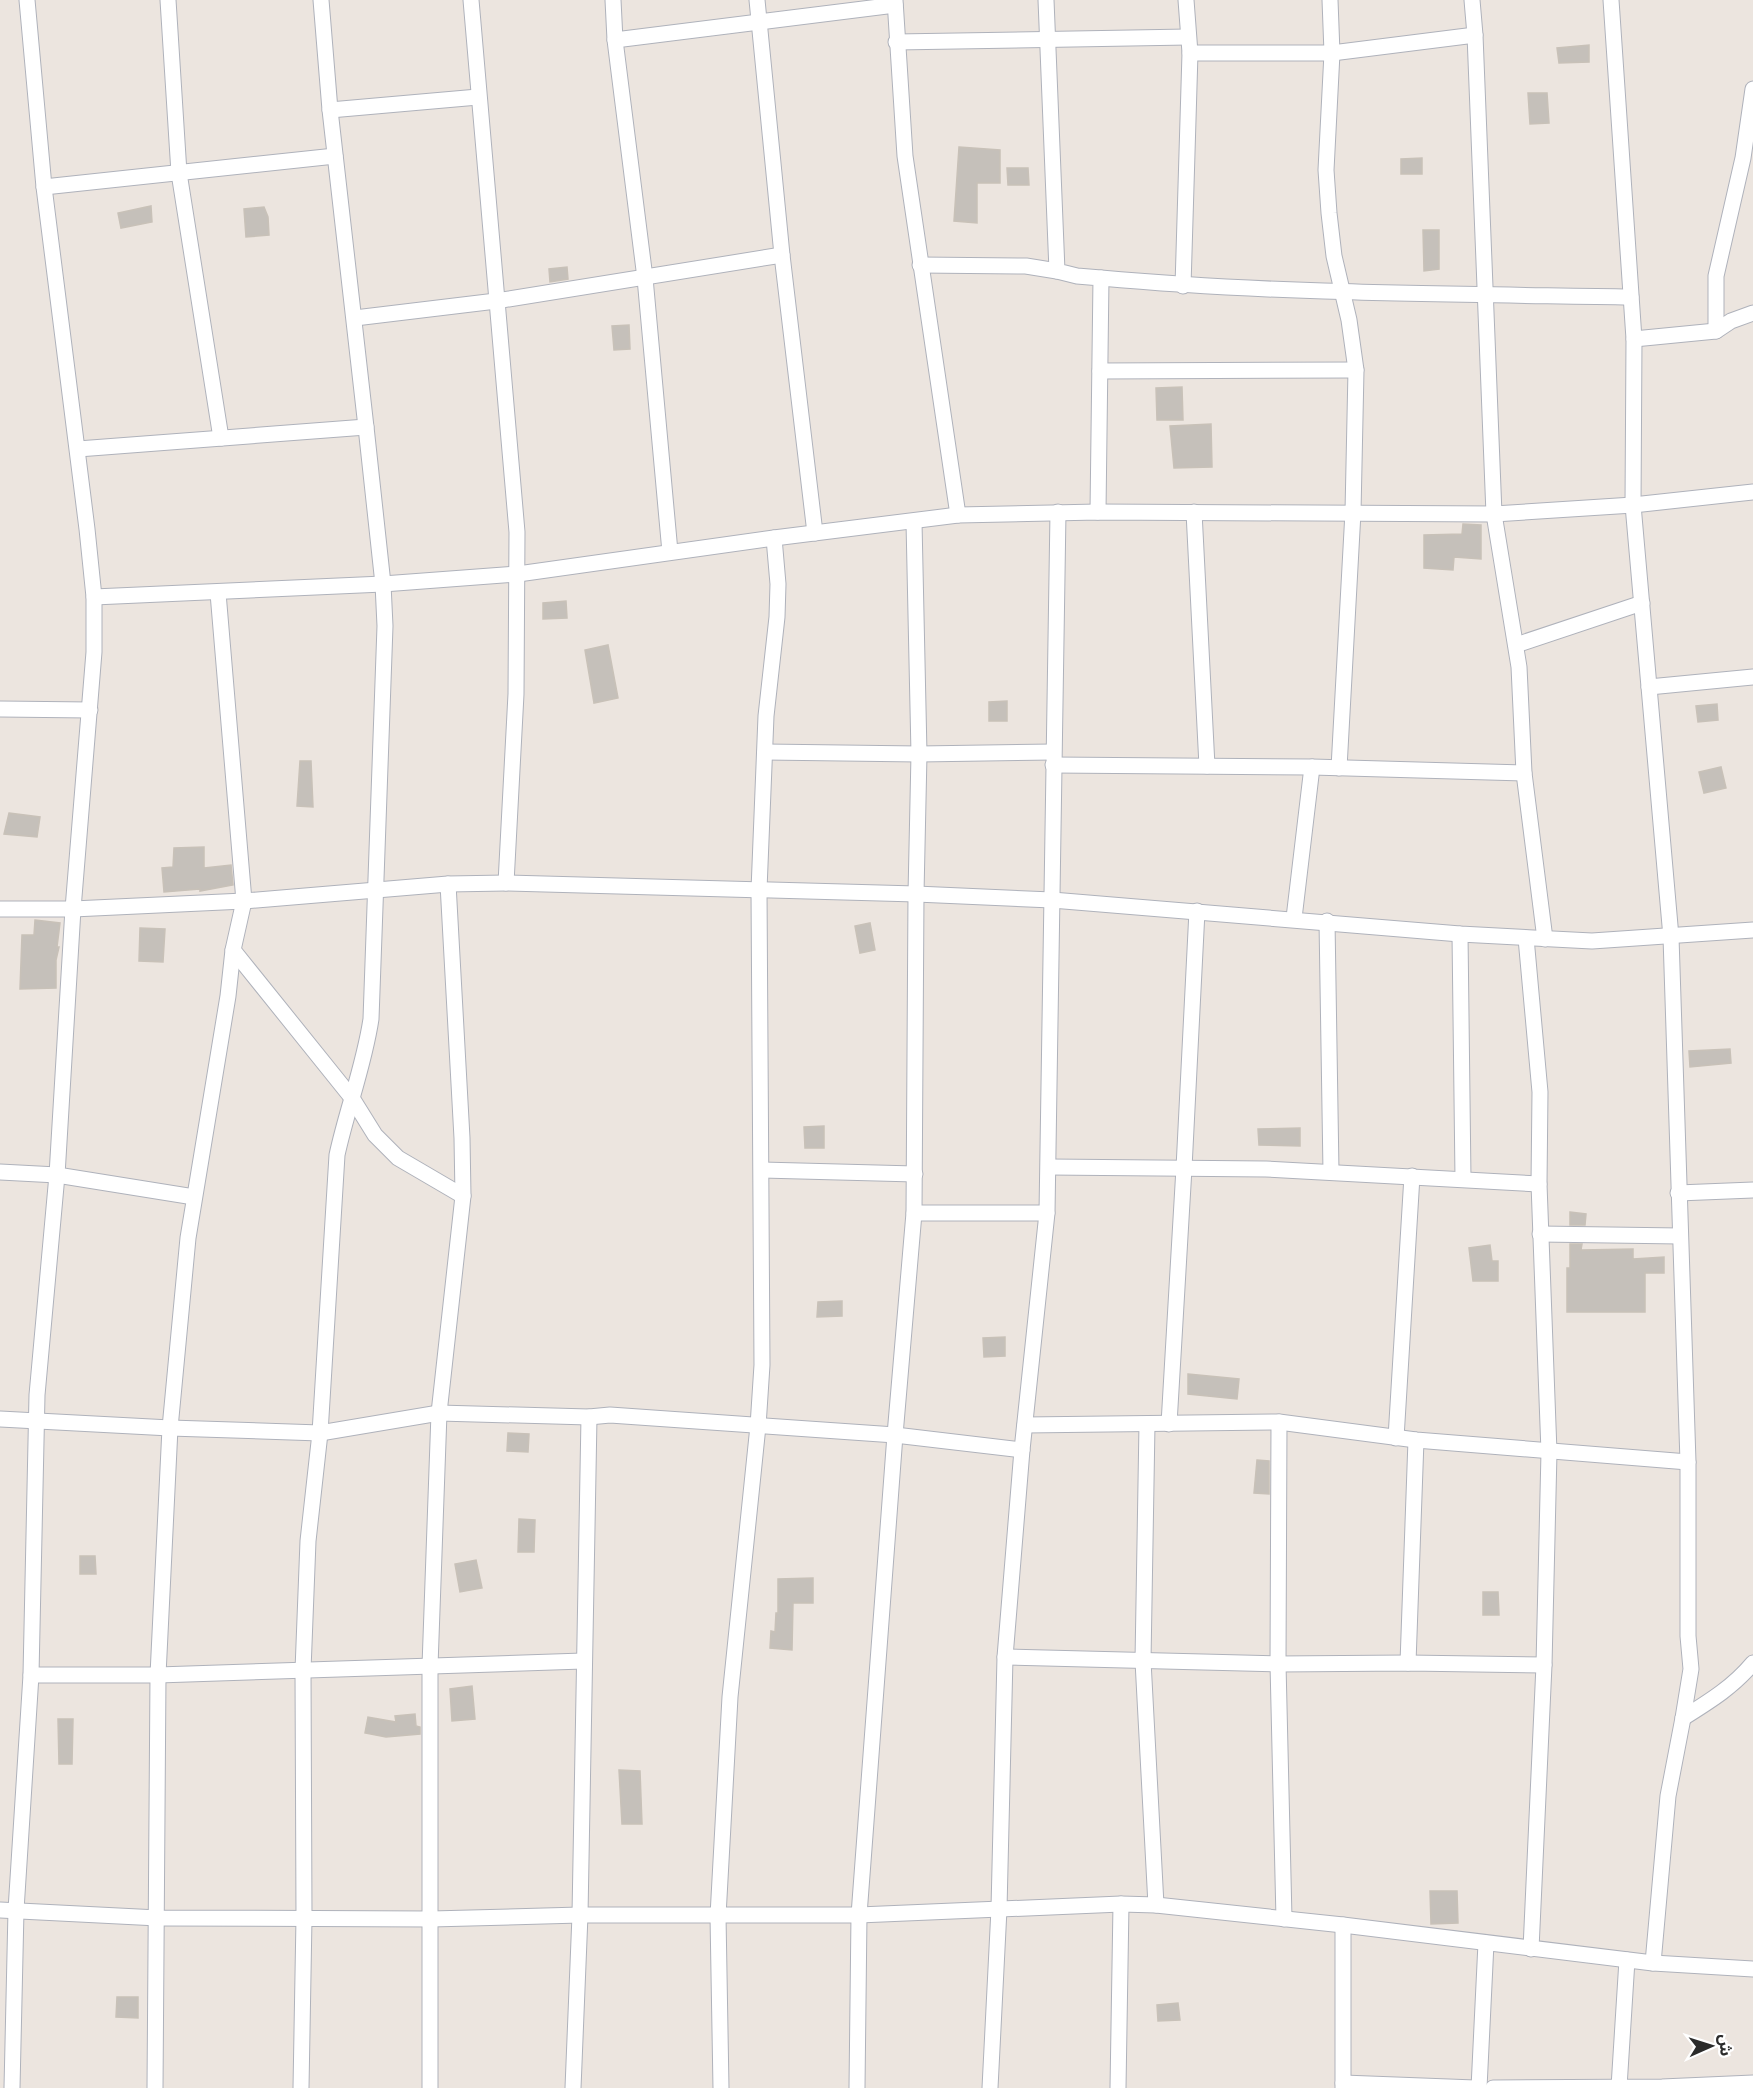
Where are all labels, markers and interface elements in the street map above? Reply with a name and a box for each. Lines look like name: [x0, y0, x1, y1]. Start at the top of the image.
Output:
north arrow: [1681, 2016, 1741, 2076]
text: ش: [1715, 2034, 1737, 2057]

